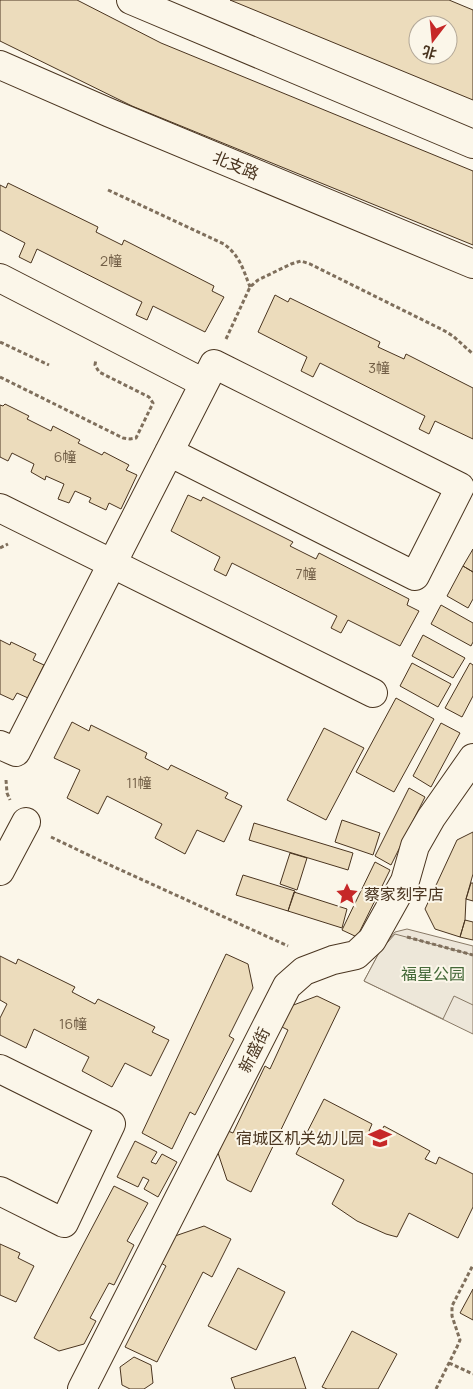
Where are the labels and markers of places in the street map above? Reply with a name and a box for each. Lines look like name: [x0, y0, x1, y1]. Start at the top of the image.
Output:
place icon: 蔡家刻字店: [334, 881, 360, 907]
place label: 蔡家刻字店: [364, 883, 444, 905]
school or university icon: 宿城区机关幼儿园: [367, 1125, 393, 1151]
place label: 宿城区机关幼儿园: [236, 1127, 364, 1149]

